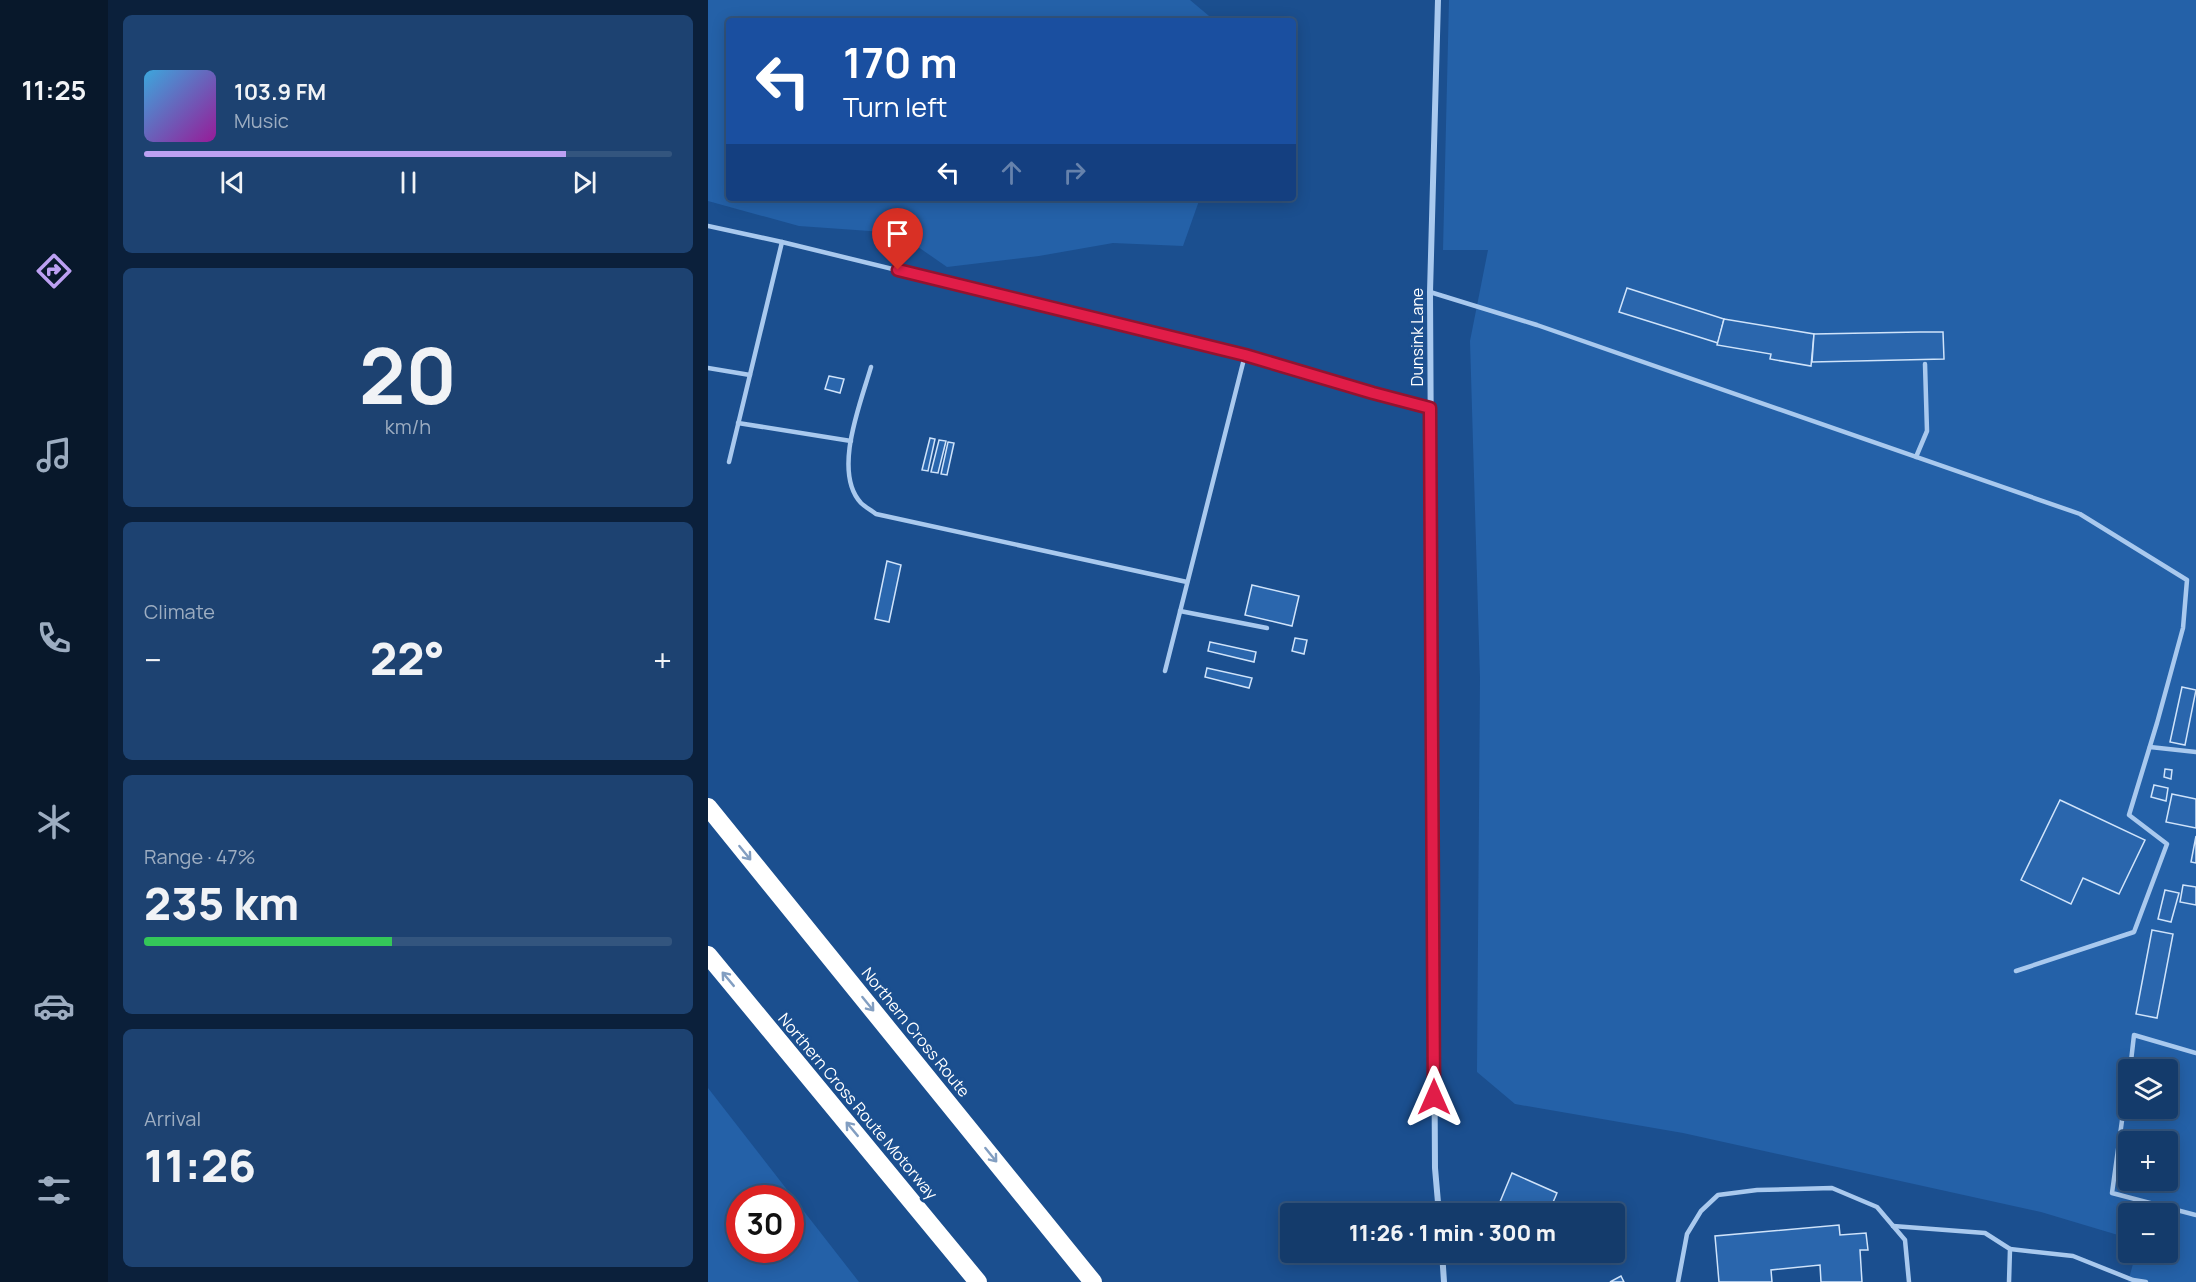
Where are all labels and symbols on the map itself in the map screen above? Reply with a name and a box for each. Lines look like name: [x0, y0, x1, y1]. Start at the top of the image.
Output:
pin: [872, 208, 923, 270]
street label: Dunsink Lane: [1406, 288, 1428, 386]
one-way arrow: [738, 845, 751, 861]
street label: Northern Cross Route: [857, 963, 975, 1101]
one-way arrow: [721, 971, 734, 987]
one-way arrow: [861, 996, 875, 1011]
street label: Northern Cross Route Motorway: [773, 1008, 943, 1204]
position arrow: [1402, 1065, 1466, 1129]
one-way arrow: [845, 1122, 859, 1137]
one-way arrow: [984, 1147, 998, 1162]
speed limit sign: 30: [726, 1185, 804, 1263]

